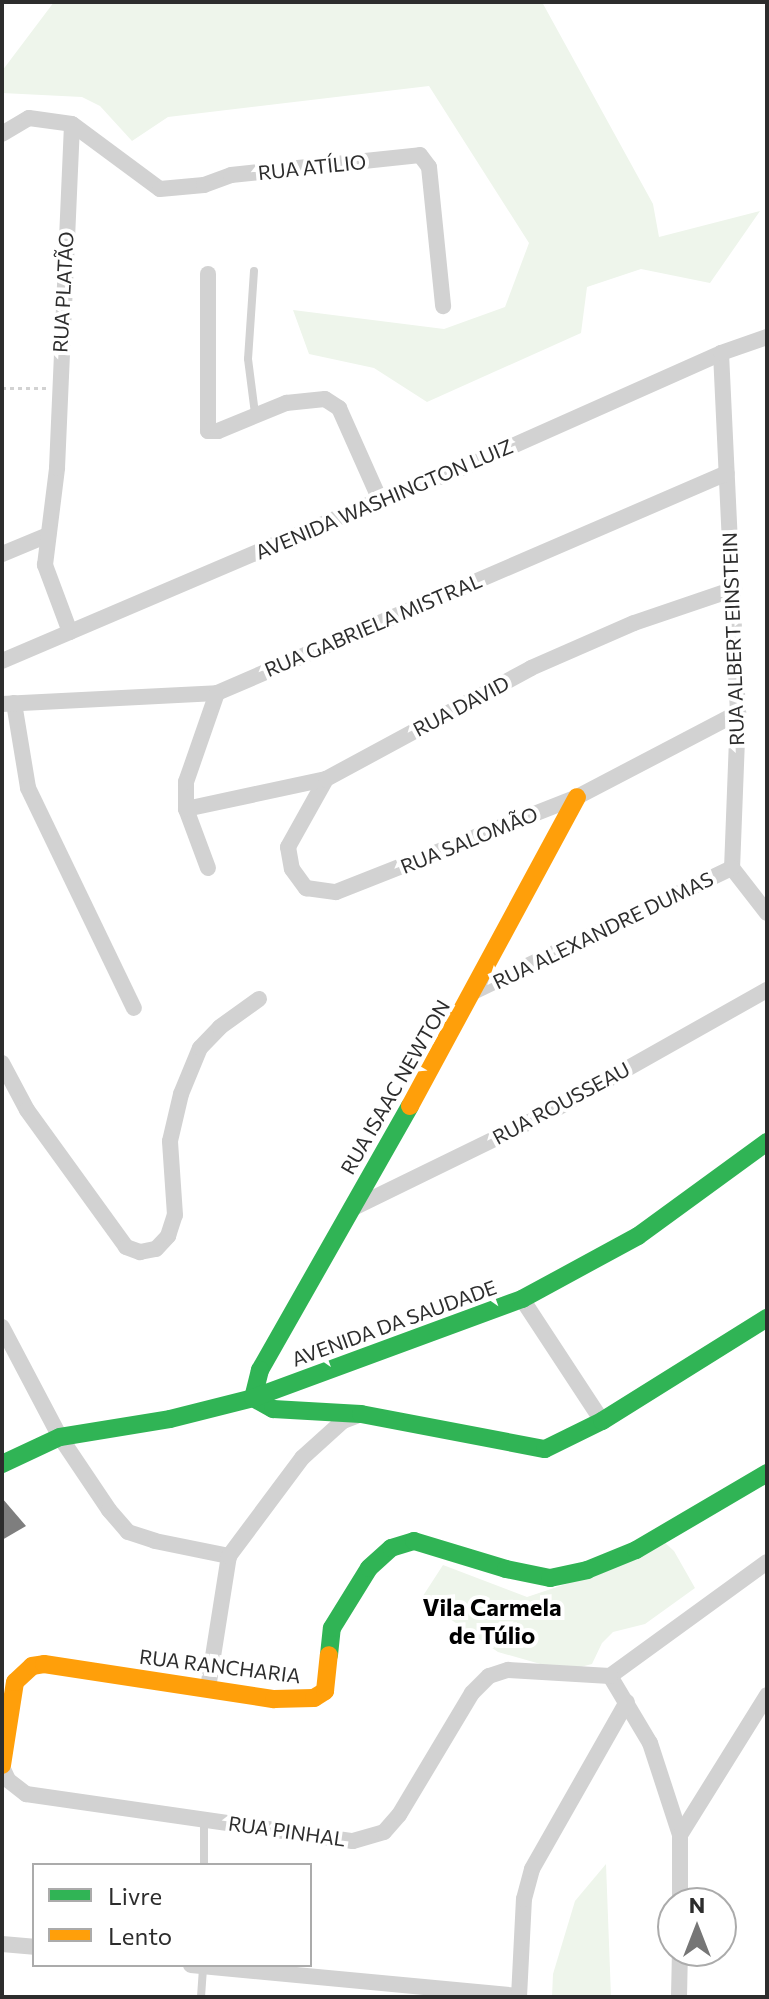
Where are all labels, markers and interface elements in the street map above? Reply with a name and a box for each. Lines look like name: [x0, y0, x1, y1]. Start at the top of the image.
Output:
street label: RUA ATÍLIO: [257, 149, 367, 185]
street label: RUA PLATÃO: [48, 231, 78, 353]
street label: AVENIDA WASHINGTON LUIZ: [252, 434, 516, 564]
street label: RUA ALBERT EINSTEIN: [717, 532, 749, 746]
street label: RUA GABRIELA MISTRAL: [261, 568, 485, 682]
street label: RUA DAVID: [409, 671, 513, 741]
street label: RUA SALOMÃO: [397, 802, 541, 878]
street label: RUA ALEXANDRE DUMAS: [489, 866, 717, 994]
street label: RUA ISAAC NEWTON: [335, 996, 455, 1178]
street label: RUA ROUSSEAU: [488, 1057, 634, 1149]
street label: AVENIDA DA SAUDADE: [288, 1275, 500, 1371]
district label: Vila Carmela de Túlio: [422, 1593, 562, 1649]
street label: RUA RANCHARIA: [138, 1644, 302, 1688]
street label: RUA PINHAL: [227, 1811, 347, 1851]
legend: [32, 1863, 312, 1967]
text: Livre: [108, 1881, 162, 1910]
north arrow: [657, 1887, 737, 1967]
text: N: [689, 1891, 705, 1918]
text: Lento: [108, 1921, 172, 1950]

